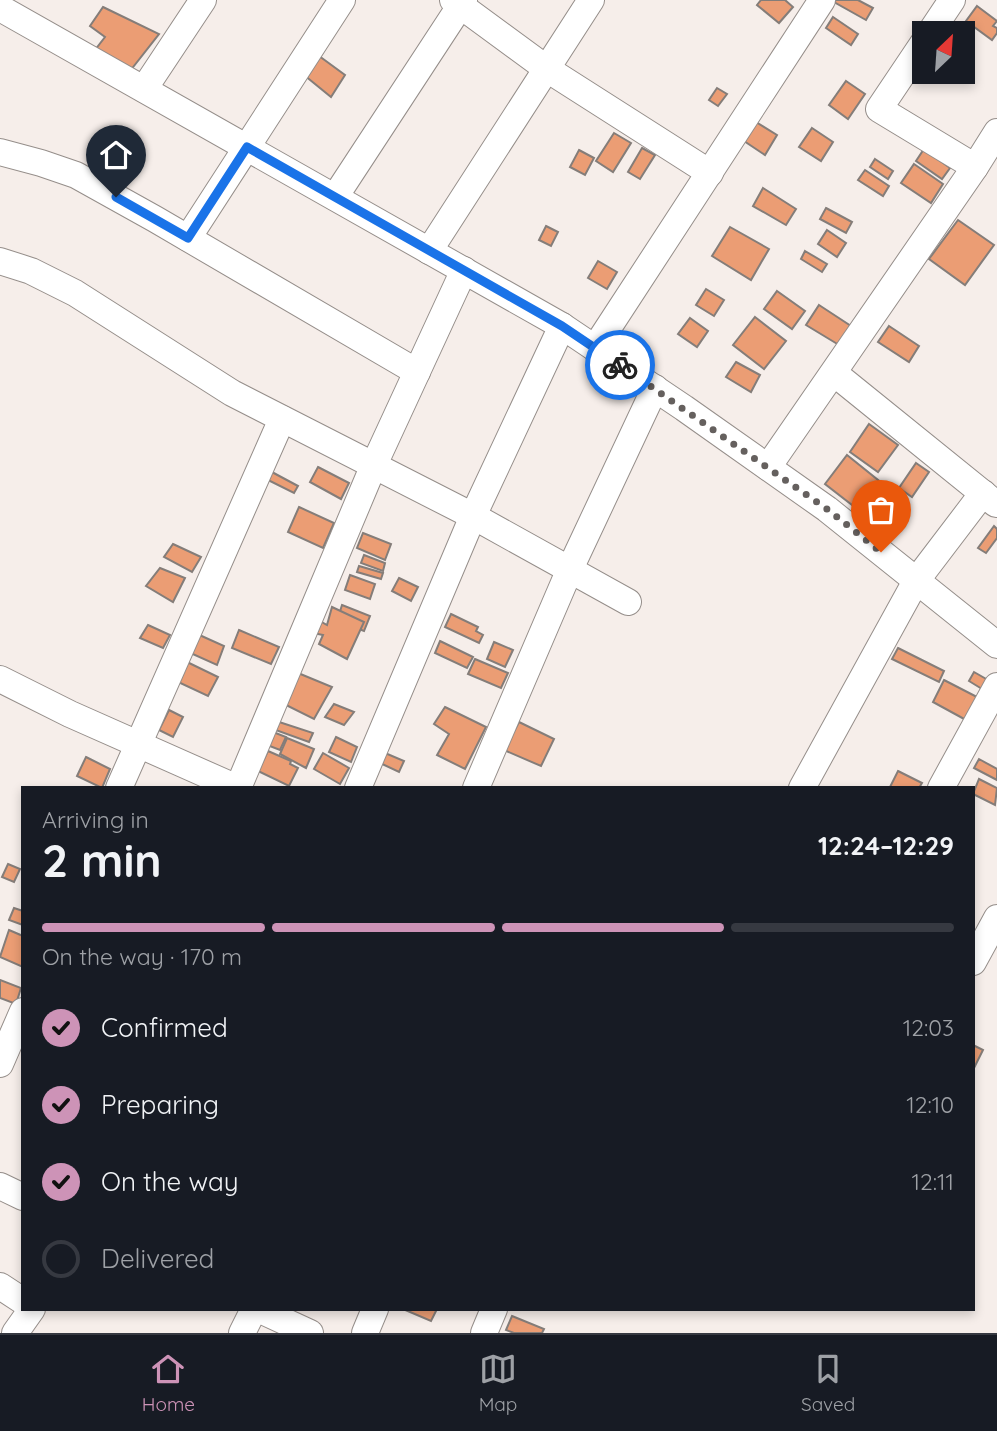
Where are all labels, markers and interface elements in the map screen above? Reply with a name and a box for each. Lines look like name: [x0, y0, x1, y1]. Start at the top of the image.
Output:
north arrow: [912, 21, 975, 84]
map controls: [912, 21, 975, 84]
pin: [86, 125, 146, 197]
icon: home: [97, 136, 135, 174]
courier: [585, 330, 655, 400]
icon: bike: [601, 346, 639, 384]
pin: [851, 480, 911, 552]
icon: bag: [862, 491, 900, 529]
text: Arriving in: [42, 805, 149, 834]
text: 12:24–12:29: [818, 829, 954, 862]
text: 2 min: [42, 831, 162, 889]
text: On the way · 170 m: [42, 942, 242, 971]
icon: check: [42, 1009, 80, 1047]
text: Confirmed: [101, 1011, 228, 1044]
text: 12:03: [903, 1013, 954, 1042]
icon: check: [42, 1086, 80, 1124]
text: Preparing: [101, 1088, 219, 1121]
text: 12:10: [906, 1090, 954, 1119]
icon: check: [42, 1163, 80, 1201]
text: On the way: [101, 1165, 239, 1198]
text: 12:11: [911, 1167, 954, 1196]
text: Delivered: [101, 1242, 214, 1275]
tab: Home: [142, 1350, 195, 1416]
tab: Map: [479, 1350, 517, 1416]
tab: Saved: [801, 1350, 855, 1416]

